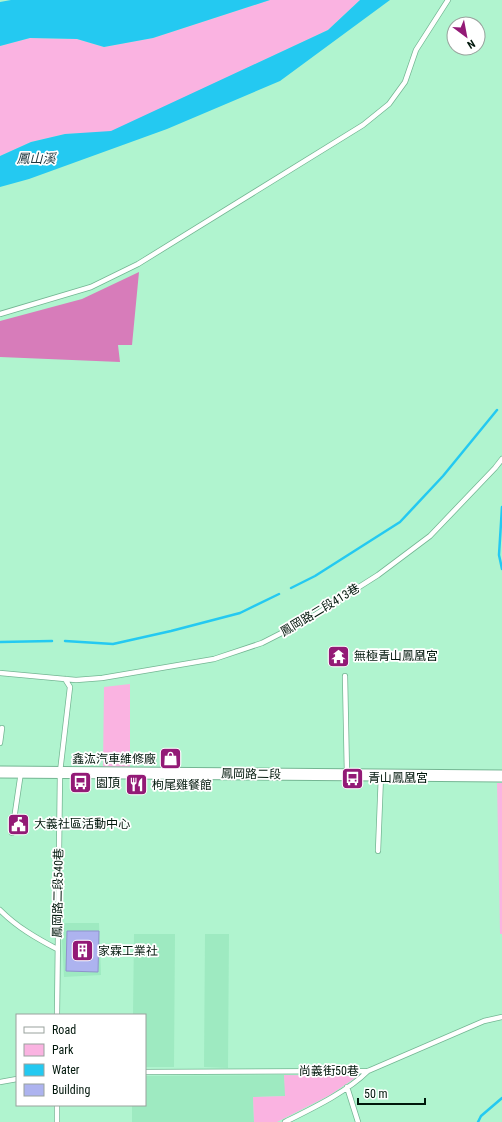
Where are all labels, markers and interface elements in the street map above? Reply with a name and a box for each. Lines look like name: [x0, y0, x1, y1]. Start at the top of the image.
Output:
north arrow: [446, 16, 486, 56]
text: N: [465, 37, 477, 51]
water label: 鳳山溪: [16, 151, 57, 166]
street label: 鳳岡路二段413巷: [278, 581, 362, 639]
temple icon: 無極青山鳳凰宮: [325, 643, 351, 669]
place label: 無極青山鳳凰宮: [354, 649, 438, 663]
shop icon: 鑫汯汽車維修廠: [158, 746, 184, 772]
place label: 鑫汯汽車維修廠: [72, 752, 156, 766]
bus stop icon: 青山鳳凰宮: [339, 765, 365, 791]
street label: 鳳岡路二段: [221, 766, 281, 782]
bus stop icon: 園頂: [68, 770, 94, 796]
place label: 青山鳳凰宮: [368, 771, 428, 785]
restaurant icon: 枸尾雞餐館: [123, 772, 149, 798]
place label: 園頂: [96, 776, 120, 790]
place label: 枸尾雞餐館: [152, 778, 212, 792]
public building icon: 大義社區活動中心: [6, 811, 32, 837]
place label: 大義社區活動中心: [34, 817, 130, 831]
street label: 鳳岡路二段540巷: [50, 848, 66, 938]
building icon: 家霖工業社: [70, 938, 96, 964]
place label: 家霖工業社: [98, 944, 158, 958]
legend: [16, 1014, 146, 1106]
text: Road: [52, 1023, 76, 1037]
text: Park: [52, 1043, 74, 1057]
text: Water: [52, 1063, 80, 1077]
street label: 尚義街50巷: [299, 1064, 359, 1078]
scale bar: [358, 1080, 425, 1106]
text: Building: [52, 1083, 90, 1097]
text: 50 m: [364, 1087, 388, 1101]

